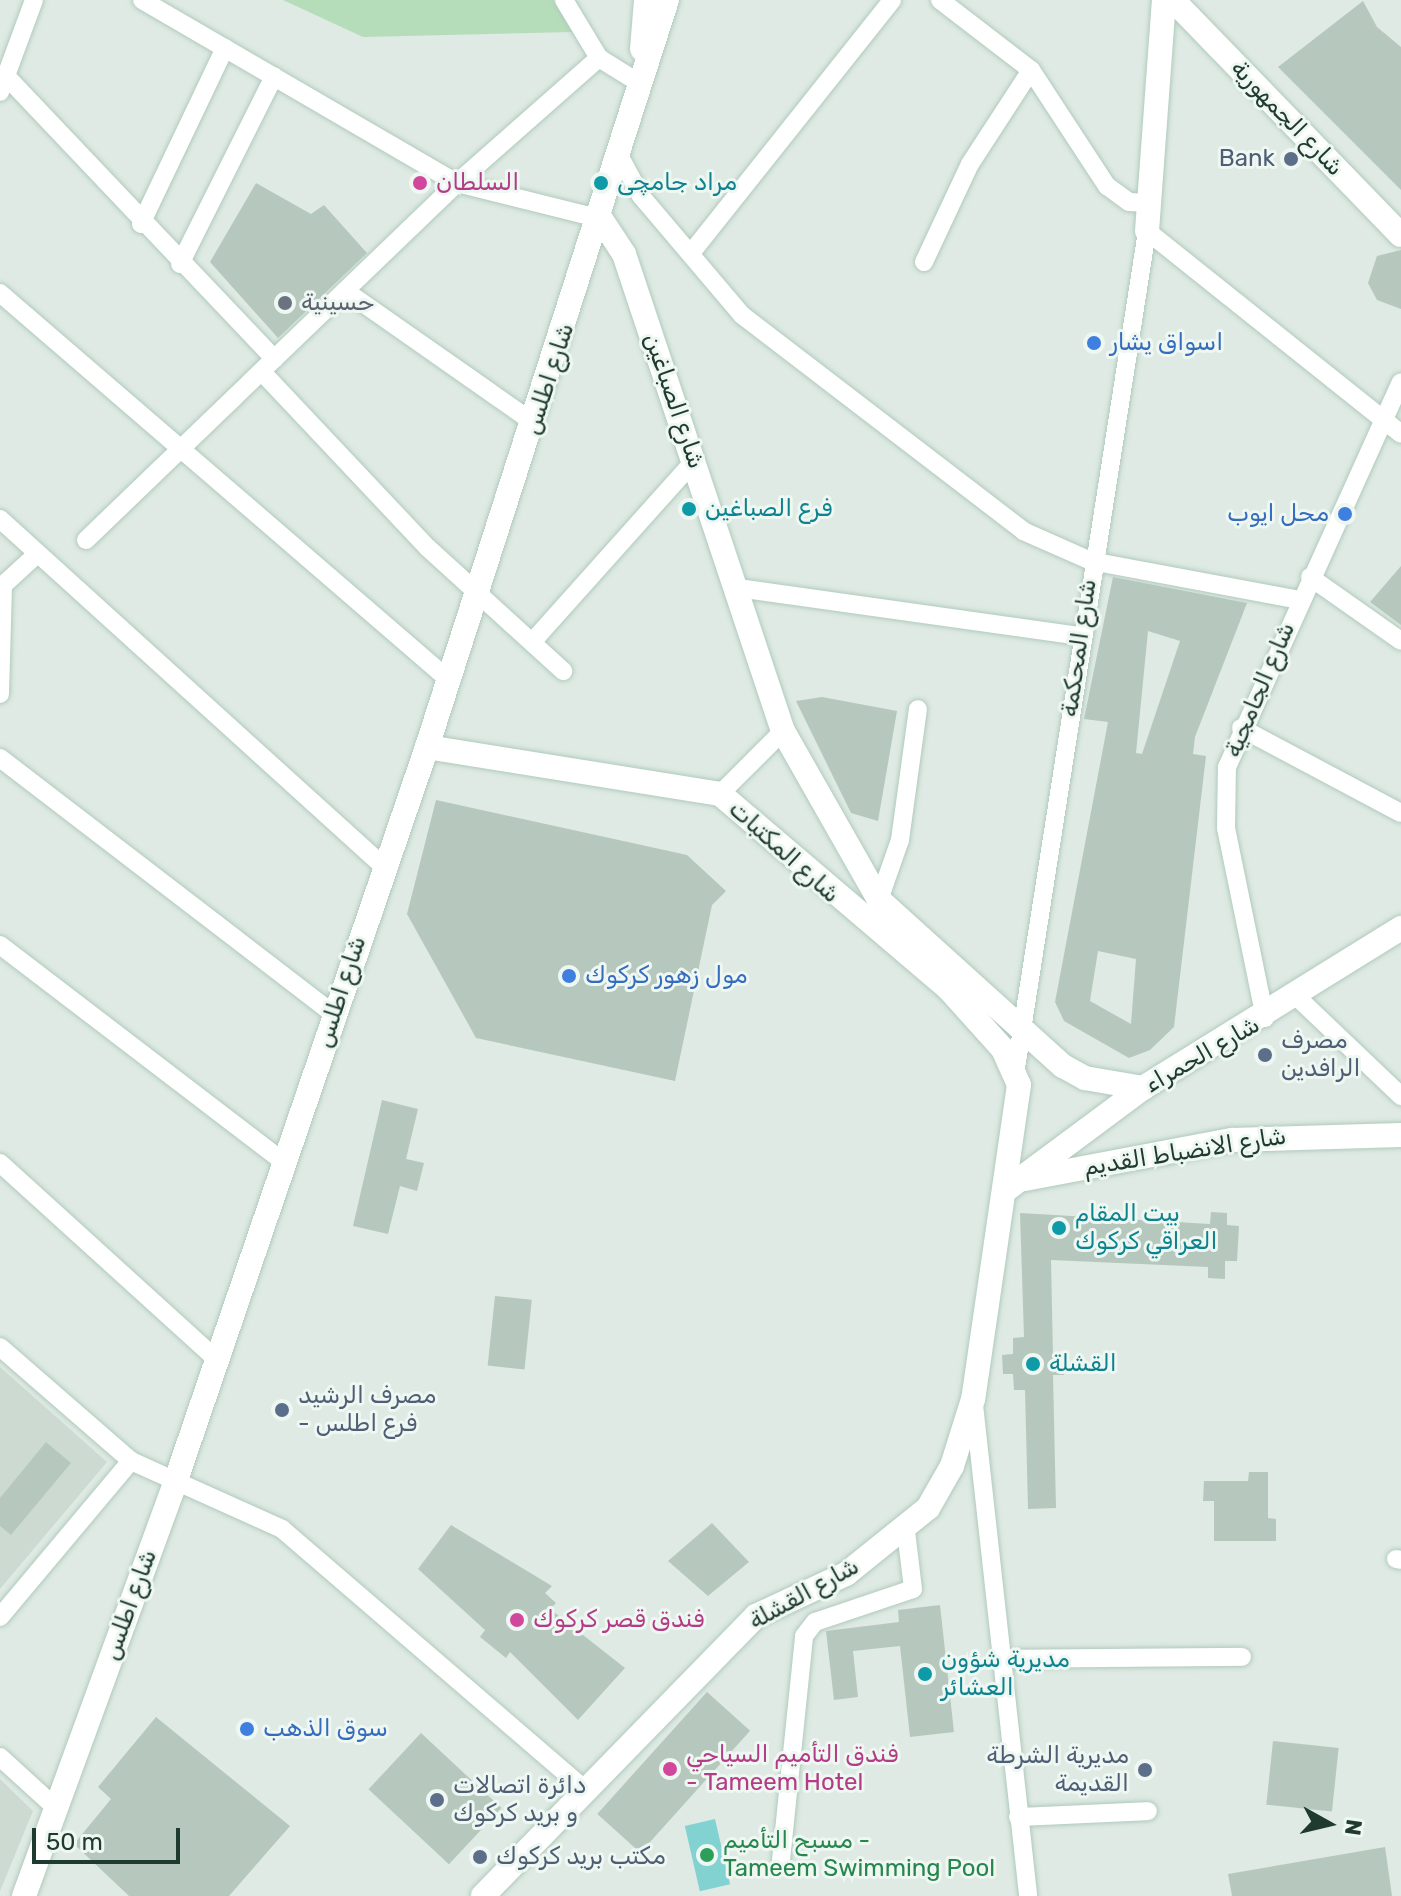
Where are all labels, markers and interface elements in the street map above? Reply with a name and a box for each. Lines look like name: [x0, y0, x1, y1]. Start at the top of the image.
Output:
street label: شارع الجمهورية: [1225, 54, 1349, 182]
place label: Bank: [1219, 145, 1275, 173]
marker: Bank: [1282, 150, 1300, 168]
place label: السلطان: [436, 169, 519, 197]
place label: مراد جامچی: [617, 169, 737, 197]
marker: السلطان: [411, 174, 429, 192]
marker: مراد جامچی: [592, 174, 610, 192]
place label: حسينية: [301, 289, 375, 317]
marker: حسينية: [276, 294, 294, 312]
street label: شارع اطلس: [517, 320, 581, 438]
place label: اسواق يشار: [1110, 329, 1223, 357]
street label: شارع الصباغين: [637, 330, 711, 472]
marker: اسواق يشار: [1085, 334, 1103, 352]
place label: فرع الصباغين: [705, 495, 832, 523]
marker: فرع الصباغين: [680, 500, 698, 518]
place label: محل ايوب: [1227, 500, 1329, 528]
marker: محل ايوب: [1336, 505, 1354, 523]
street label: شارع المحكمة: [1055, 577, 1103, 719]
street label: شارع الجامجية: [1219, 618, 1301, 762]
street label: شارع المكتبات: [723, 795, 845, 909]
street label: شارع اطلس: [309, 933, 373, 1051]
place label: مول زهور كركوك: [585, 962, 748, 990]
marker: مول زهور كركوك: [560, 967, 578, 985]
street label: شارع الحمراء: [1139, 1010, 1265, 1100]
place label: مصرف الرافدين: [1281, 1027, 1360, 1083]
marker: مصرف الرافدين: [1256, 1046, 1274, 1064]
street label: شارع الانضباط القديم: [1082, 1122, 1288, 1182]
place label: بيت المقام العراقي كركوك: [1075, 1200, 1217, 1256]
marker: بيت المقام العراقي كركوك: [1050, 1219, 1068, 1237]
place label: القشلة: [1049, 1350, 1117, 1378]
marker: القشلة: [1024, 1355, 1042, 1373]
place label: مصرف الرشيد - فرع اطلس: [298, 1382, 436, 1438]
marker: مصرف الرشيد - فرع اطلس: [273, 1401, 291, 1419]
street label: شارع اطلس: [97, 1546, 163, 1664]
street label: شارع القشلة: [744, 1552, 864, 1636]
place label: فندق قصر كركوك: [533, 1606, 704, 1634]
marker: فندق قصر كركوك: [508, 1611, 526, 1629]
place label: مديرية شؤون العشائر: [941, 1646, 1070, 1702]
marker: مديرية شؤون العشائر: [916, 1665, 934, 1683]
place label: سوق الذهب: [263, 1715, 388, 1743]
marker: سوق الذهب: [238, 1720, 256, 1738]
place label: فندق التأميم السياحي - Tameem Hotel: [686, 1741, 898, 1797]
place label: مديرية الشرطة القديمة: [986, 1742, 1129, 1798]
marker: فندق التأميم السياحي - Tameem Hotel: [661, 1760, 679, 1778]
marker: مديرية الشرطة القديمة: [1136, 1761, 1154, 1779]
place label: دائرة اتصالات و بريد كركوك: [453, 1772, 586, 1828]
north arrow: [1289, 1784, 1369, 1864]
marker: دائرة اتصالات و بريد كركوك: [428, 1791, 446, 1809]
scale bar: [36, 1812, 184, 1862]
text: N: [1339, 1818, 1368, 1837]
place label: مسبح التأميم - Tameem Swimming Pool: [723, 1827, 995, 1883]
text: 50 m: [46, 1828, 103, 1856]
place label: مكتب بريد كركوك: [496, 1843, 666, 1871]
marker: مسبح التأميم - Tameem Swimming Pool: [698, 1846, 716, 1864]
marker: مكتب بريد كركوك: [471, 1848, 489, 1866]

